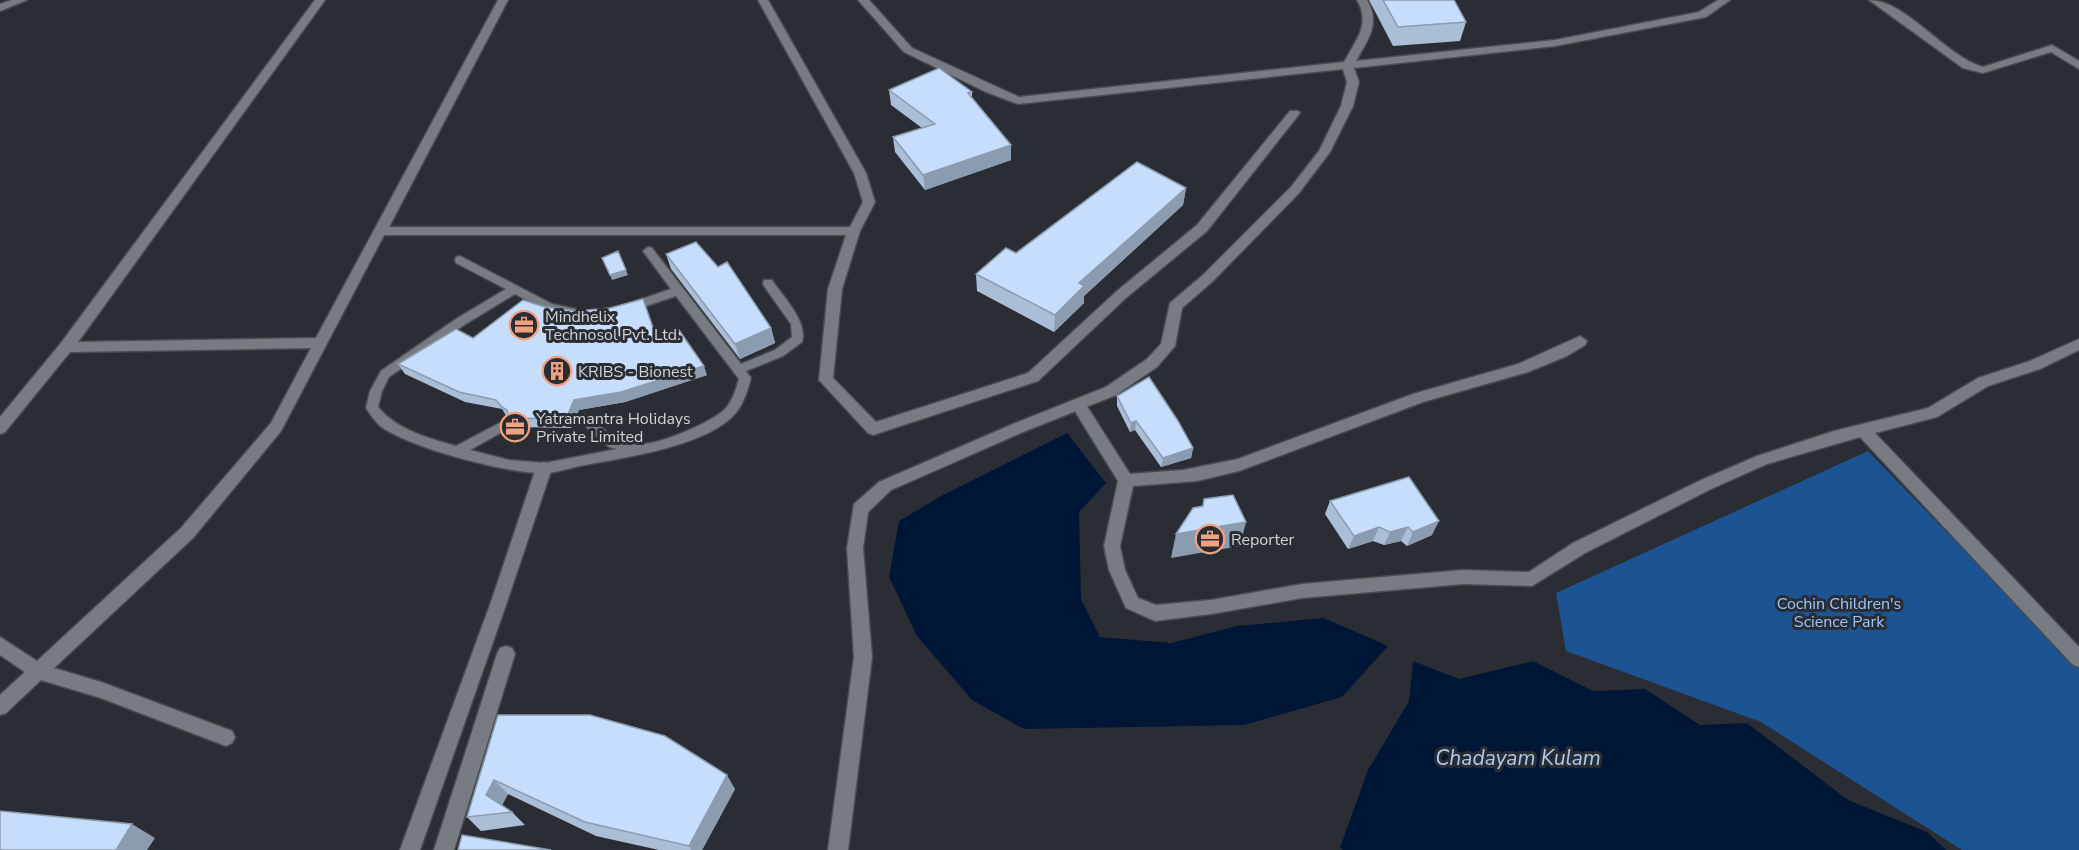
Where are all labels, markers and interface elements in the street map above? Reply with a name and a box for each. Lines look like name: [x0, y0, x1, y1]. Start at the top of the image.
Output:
place label: Mindhelix Technosol Pvt. Ltd.: [545, 306, 681, 346]
office icon: Mindhelix Technosol Pvt. Ltd.: [508, 309, 540, 341]
building icon: KRIBS - Bionest: [541, 355, 573, 387]
place label: KRIBS - Bionest: [578, 361, 693, 383]
place label: Yatramantra Holidays Private Limited: [535, 408, 691, 448]
office icon: Yatramantra Holidays Private Limited: [499, 411, 531, 443]
office icon: Reporter: [1194, 523, 1226, 555]
place label: Reporter: [1231, 529, 1294, 551]
park label: Cochin Children's Science Park: [1777, 593, 1901, 633]
water label: Chadayam Kulam: [1435, 744, 1601, 772]

